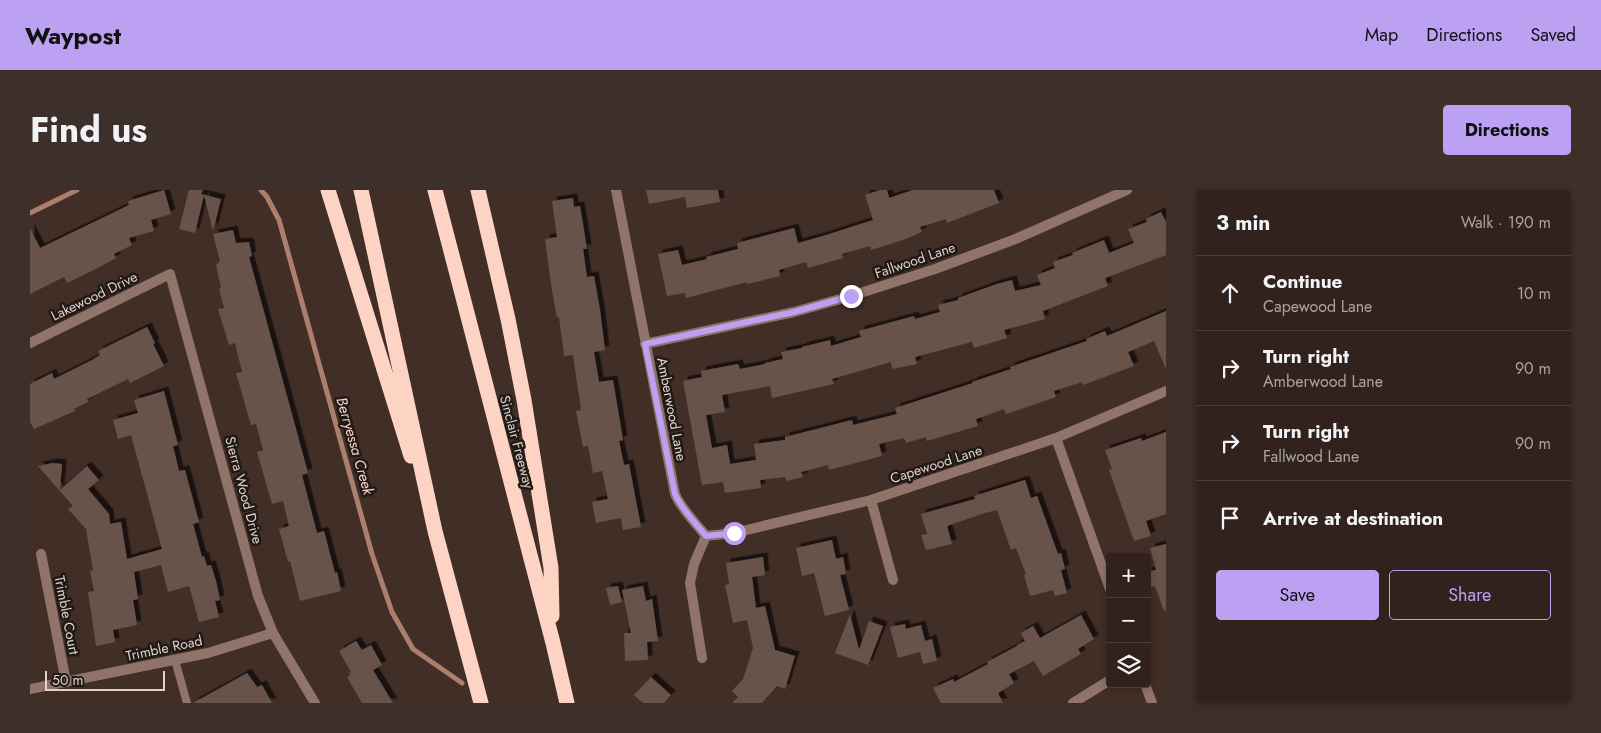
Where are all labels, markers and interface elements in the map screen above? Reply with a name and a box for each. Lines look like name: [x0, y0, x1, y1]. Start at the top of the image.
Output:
text: Waypost: [25, 18, 121, 53]
text: Map: [1365, 22, 1398, 48]
text: Directions: [1426, 22, 1502, 48]
text: Saved: [1530, 22, 1576, 48]
text: Find us: [30, 105, 147, 155]
button: Directions: [1443, 105, 1571, 155]
text: 3 min: [1216, 208, 1270, 238]
text: Walk · 190 m: [1461, 211, 1551, 234]
street label: Fallwood Lane: [872, 237, 958, 283]
street label: Lakewood Drive: [47, 266, 141, 326]
text: Continue: [1263, 268, 1342, 295]
icon: ahead: [1216, 279, 1244, 307]
text: 10 m: [1517, 282, 1551, 305]
route end: [840, 285, 863, 308]
text: Capewood Lane: [1263, 295, 1372, 318]
text: Turn right: [1263, 343, 1349, 370]
icon: right: [1216, 354, 1244, 382]
street label: Amberwood Lane: [652, 356, 692, 462]
text: 90 m: [1515, 357, 1551, 380]
text: Amberwood Lane: [1263, 370, 1383, 393]
street label: Sinclair Freeway: [495, 393, 539, 492]
water label: Berryessa Creek: [331, 395, 380, 498]
text: Turn right: [1263, 418, 1349, 445]
icon: right: [1216, 429, 1244, 457]
text: 90 m: [1515, 432, 1551, 455]
street label: Sierra Wood Drive: [220, 434, 268, 546]
street label: Capewood Lane: [887, 440, 985, 488]
text: Fallwood Lane: [1263, 445, 1359, 468]
icon: arrive: [1216, 504, 1244, 532]
text: Arrive at destination: [1263, 505, 1443, 532]
route start: [723, 522, 746, 545]
map controls: [1106, 553, 1151, 688]
button: +: [1106, 553, 1151, 598]
button: Save: [1216, 570, 1379, 620]
button: Share: [1389, 570, 1551, 620]
street label: Trimble Court: [50, 574, 85, 657]
button: −: [1106, 598, 1151, 643]
street label: Trimble Road: [124, 630, 204, 666]
button: layers: [1106, 643, 1151, 688]
scale bar: [45, 668, 165, 691]
text: 50 m: [52, 670, 83, 690]

